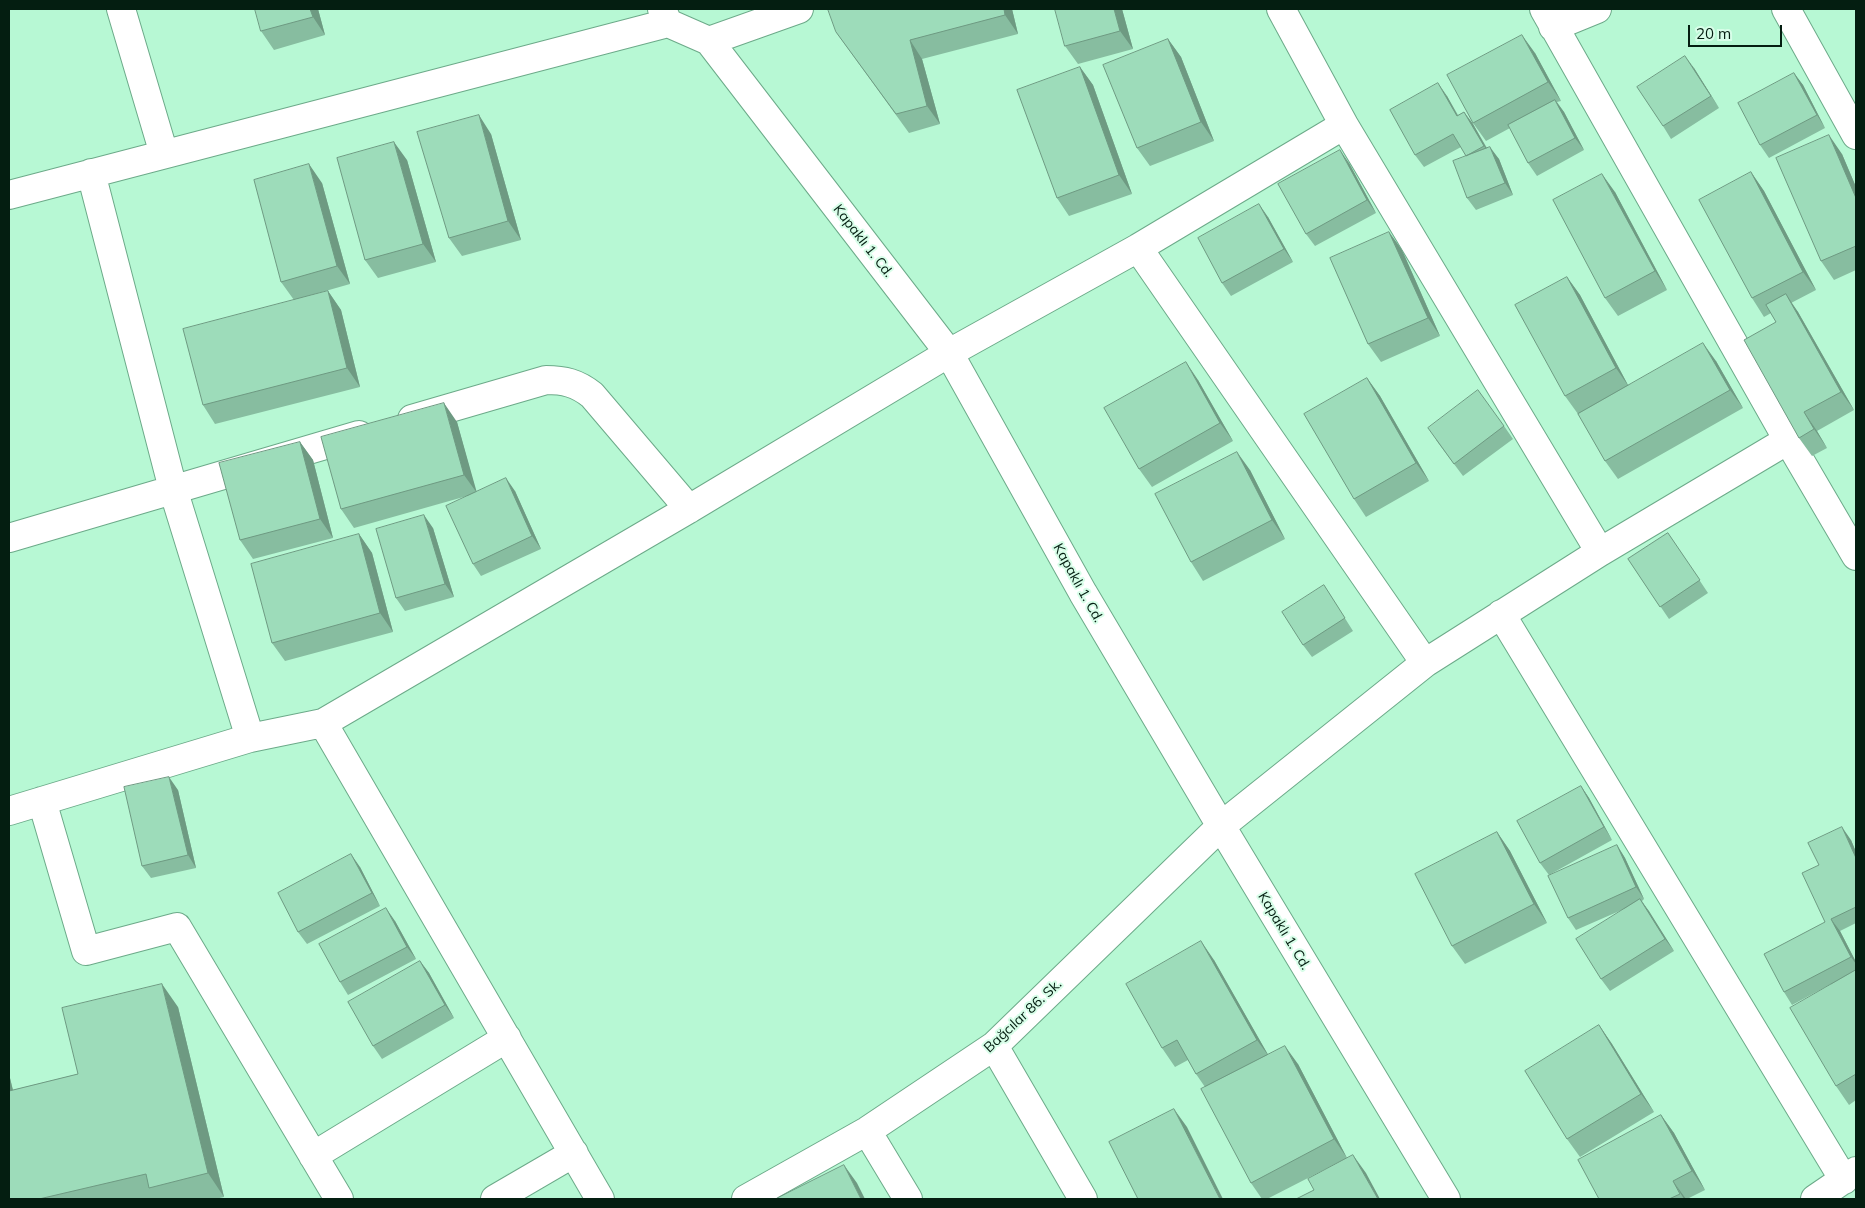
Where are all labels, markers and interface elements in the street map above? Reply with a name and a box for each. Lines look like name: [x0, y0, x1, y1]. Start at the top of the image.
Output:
scale bar: [1690, 15, 1784, 47]
text: 20 m: [1696, 24, 1731, 43]
street label: Kapaklı 1. Cd.: [829, 201, 897, 281]
street label: Kapaklı 1. Cd.: [1049, 541, 1107, 625]
street label: Kapaklı 1. Cd.: [1254, 889, 1314, 973]
street label: Bağcılar 86. Sk.: [981, 976, 1065, 1056]

